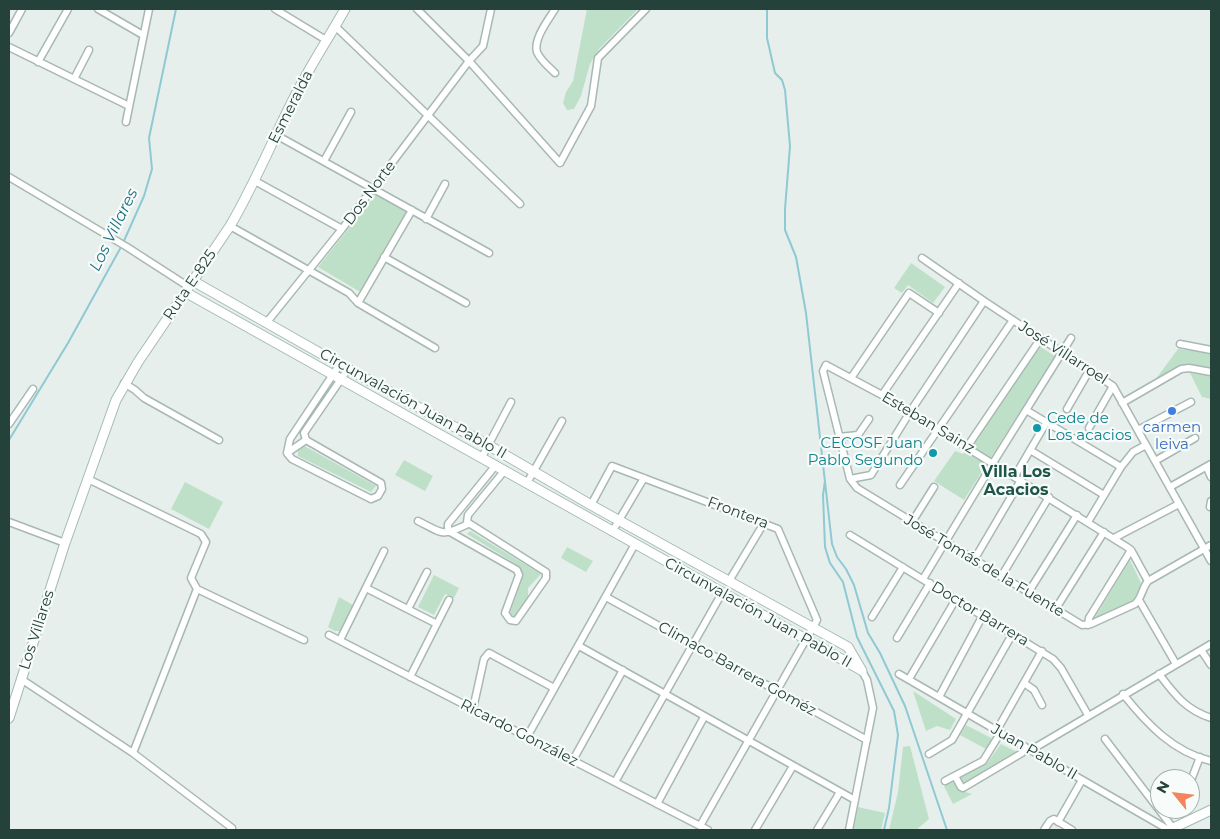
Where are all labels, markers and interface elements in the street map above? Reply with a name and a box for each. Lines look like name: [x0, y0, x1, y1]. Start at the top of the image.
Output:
street label: Esmeralda: [265, 67, 317, 147]
street label: Dos Norte: [340, 157, 400, 229]
water label: Los Villares: [86, 185, 142, 275]
street label: Ruta E-825: [160, 246, 220, 324]
street label: José Villarroel: [1015, 318, 1111, 388]
street label: Circunvalación Juan Pablo II: [316, 345, 510, 463]
street label: Esteban Sainz: [878, 388, 978, 458]
marker: carmen leiva: [1166, 405, 1178, 417]
place label: Cede de Los acacios: [1047, 410, 1132, 445]
place label: carmen leiva: [1143, 419, 1201, 454]
marker: Cede de Los acacios: [1031, 422, 1043, 434]
place label: CECOSF Juan Pablo Segundo: [808, 435, 923, 470]
marker: CECOSF Juan Pablo Segundo: [927, 447, 939, 459]
district label: Villa Los Acacios: [981, 462, 1051, 500]
street label: Frontera: [705, 493, 771, 533]
street label: José Tomás de la Fuente: [901, 511, 1067, 621]
street label: Circunvalación Juan Pablo II: [661, 554, 855, 672]
street label: Doctor Barrera: [928, 578, 1032, 650]
street label: Los Villares: [16, 588, 58, 672]
street label: Climaco Barrera Goméz: [655, 618, 819, 720]
street label: Ricardo González: [457, 696, 581, 770]
street label: Juan Pablo II: [988, 720, 1080, 784]
north arrow: [1150, 769, 1200, 819]
text: N: [1152, 778, 1173, 797]

